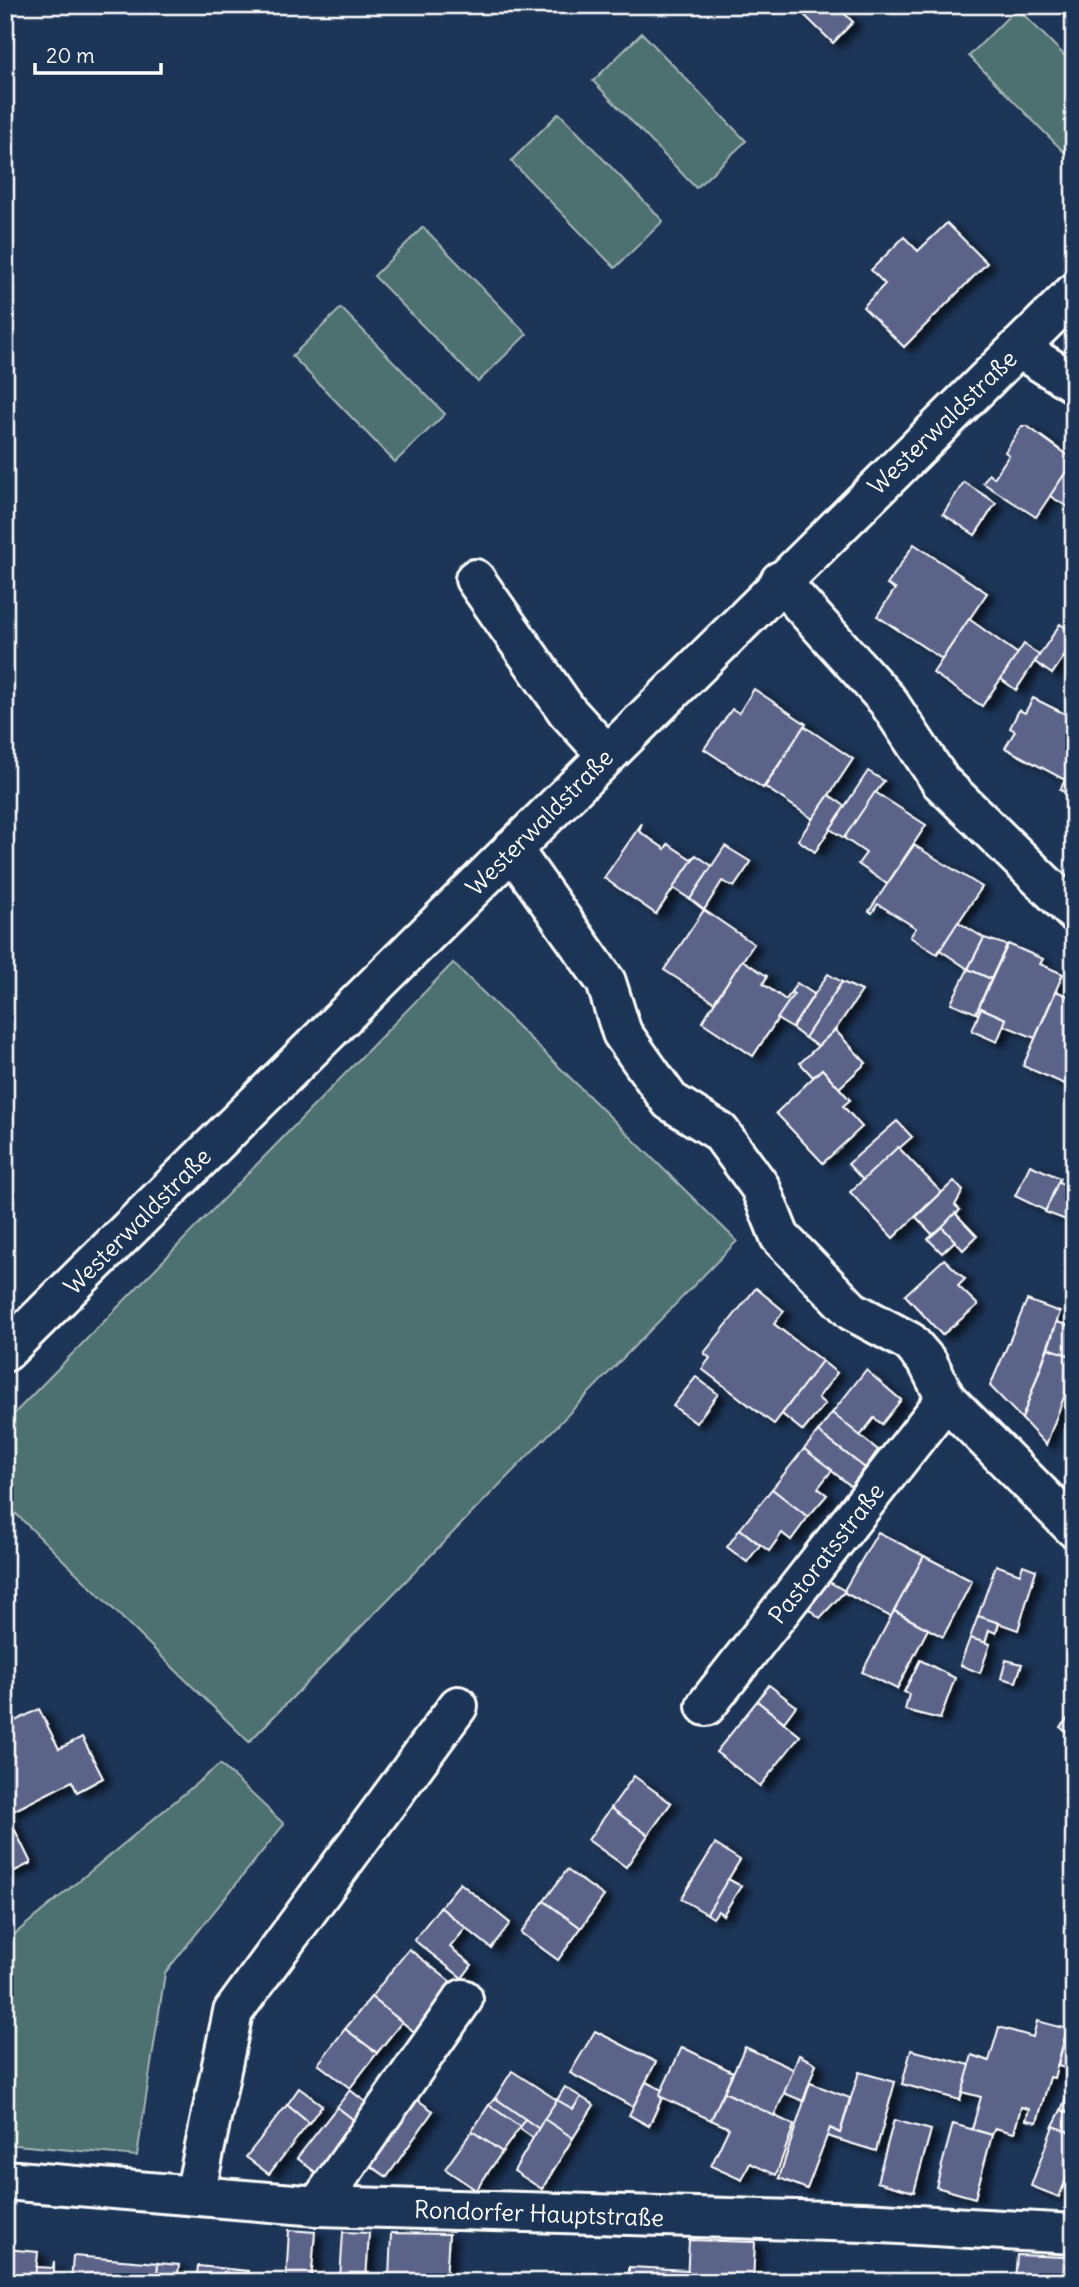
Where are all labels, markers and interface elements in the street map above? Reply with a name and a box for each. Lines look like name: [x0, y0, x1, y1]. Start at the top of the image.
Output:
scale bar: [35, 32, 161, 76]
text: 20 m: [46, 42, 95, 69]
street label: Westerwaldstraße: [861, 343, 1023, 501]
street label: Westerwaldstraße: [459, 742, 619, 902]
street label: Westerwaldstraße: [57, 1141, 217, 1301]
street label: Pastoratsstraße: [762, 1477, 890, 1629]
street label: Rondorfer Hauptstraße: [413, 2194, 665, 2232]

